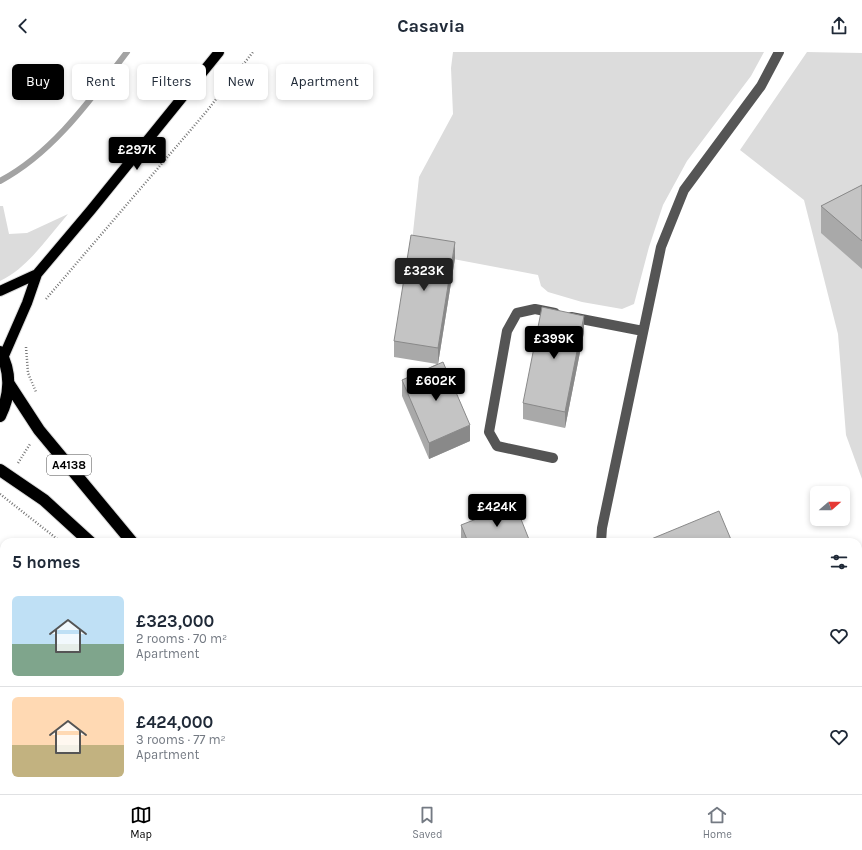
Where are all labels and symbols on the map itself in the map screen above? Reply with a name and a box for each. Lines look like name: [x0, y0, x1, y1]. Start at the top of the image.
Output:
pin: £297K: [109, 137, 165, 171]
pin: £323K: [396, 258, 452, 292]
pin: £399K: [526, 326, 582, 360]
pin: £602K: [408, 368, 464, 402]
road number: A4138: [47, 455, 91, 475]
north arrow: [810, 486, 850, 526]
pin: £424K: [469, 494, 525, 528]

